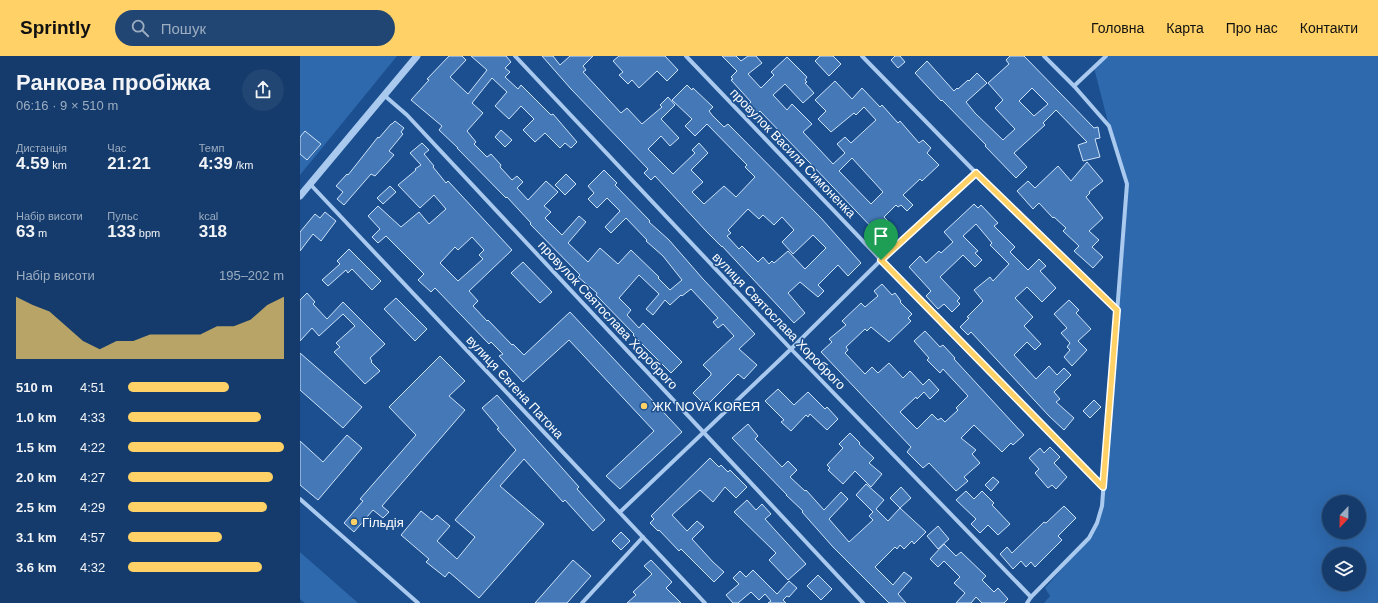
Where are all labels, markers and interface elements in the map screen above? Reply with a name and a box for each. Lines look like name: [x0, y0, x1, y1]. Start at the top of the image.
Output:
search box: [115, 10, 395, 46]
text: Sprintly: [20, 17, 91, 38]
icon: search: [129, 17, 151, 39]
text: Пошук: [161, 20, 206, 37]
text: Головна: [1091, 20, 1144, 36]
text: Карта: [1166, 20, 1204, 36]
text: Про нас: [1226, 20, 1278, 36]
text: Контакти: [1300, 20, 1358, 36]
button: share: [242, 69, 284, 111]
text: Ранкова пробіжка: [16, 70, 210, 95]
street label: провулок Василя Симоненка: [727, 85, 859, 221]
text: 06:16 · 9 × 510 m: [16, 98, 118, 113]
text: Дистанція: [16, 142, 67, 154]
text: Час: [107, 142, 126, 154]
text: Темп: [199, 142, 224, 154]
text: 4.59: [16, 154, 49, 173]
text: 21:21: [107, 154, 151, 173]
text: 4:39: [199, 154, 233, 173]
text: km: [49, 159, 67, 171]
text: /km: [233, 159, 253, 171]
text: Набір висоти: [16, 210, 83, 222]
text: Пульс: [107, 210, 138, 222]
text: kcal: [199, 210, 218, 222]
pin: [864, 219, 898, 260]
text: 63: [16, 222, 35, 241]
text: 133: [107, 222, 136, 241]
text: 318: [199, 222, 227, 241]
icon: arrive: [870, 225, 892, 247]
text: m: [35, 227, 47, 239]
text: bpm: [136, 227, 160, 239]
street label: провулок Святослава Хороброго: [535, 238, 681, 392]
street label: вулиця Святослава Хороброго: [709, 249, 849, 393]
text: Набір висоти: [16, 268, 95, 283]
text: 195–202 m: [219, 268, 284, 283]
street label: вулиця Євгена Патона: [463, 332, 567, 442]
text: 510 m: [16, 380, 53, 395]
text: 4:51: [80, 380, 105, 395]
place label: ЖК NOVA KOREЯ: [652, 399, 760, 414]
marker: ЖК NOVA KOREЯ: [639, 401, 649, 411]
text: 1.0 km: [16, 410, 56, 425]
text: 4:33: [80, 410, 105, 425]
text: 1.5 km: [16, 440, 56, 455]
text: 4:22: [80, 440, 105, 455]
text: 2.0 km: [16, 470, 56, 485]
text: 4:27: [80, 470, 105, 485]
north arrow: [1322, 495, 1366, 539]
map controls: [1322, 495, 1366, 591]
text: 2.5 km: [16, 500, 56, 515]
text: 4:29: [80, 500, 105, 515]
place label: Гільдія: [362, 515, 404, 530]
marker: Гільдія: [349, 517, 359, 527]
text: 3.1 km: [16, 530, 56, 545]
text: 4:57: [80, 530, 105, 545]
button: layers: [1322, 547, 1366, 591]
text: 3.6 km: [16, 560, 56, 575]
text: 4:32: [80, 560, 105, 575]

